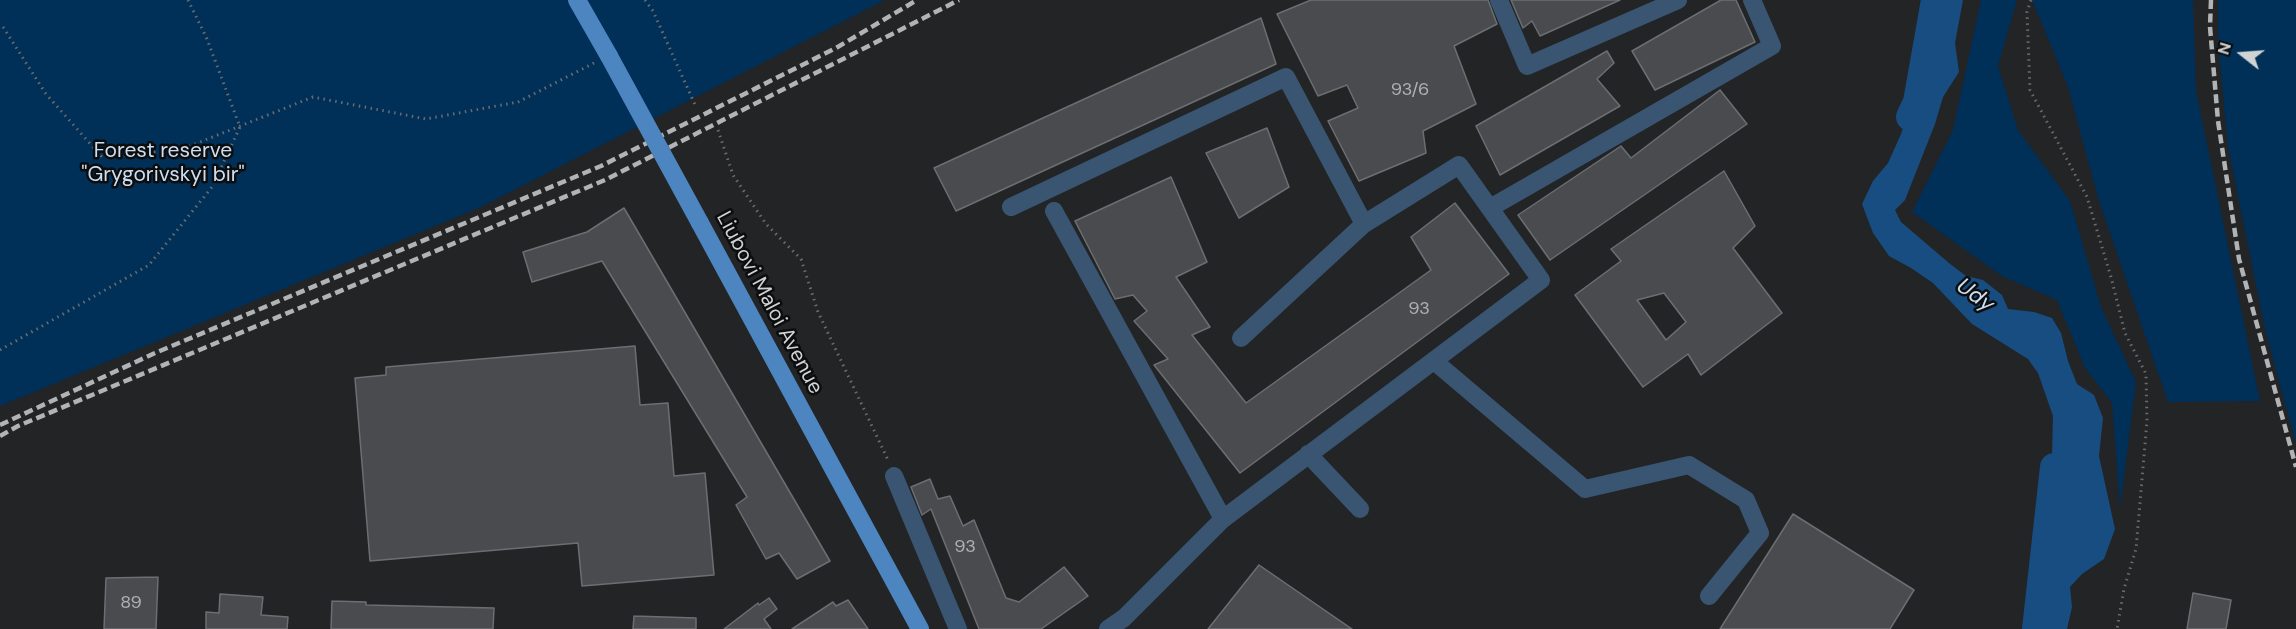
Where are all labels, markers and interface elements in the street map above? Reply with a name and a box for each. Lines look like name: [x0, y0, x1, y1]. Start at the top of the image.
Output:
north arrow: [2212, 24, 2272, 84]
text: N: [2213, 40, 2236, 57]
house number: 93/6: [1391, 79, 1429, 101]
park label: Forest reserve "Grygorivskyi bir": [81, 138, 245, 188]
street label: Liubovi Maloi Avenue: [710, 207, 828, 399]
water label: Udy: [1951, 273, 1999, 319]
house number: 93: [1408, 298, 1430, 320]
house number: 93: [954, 536, 976, 558]
house number: 89: [120, 592, 142, 614]

